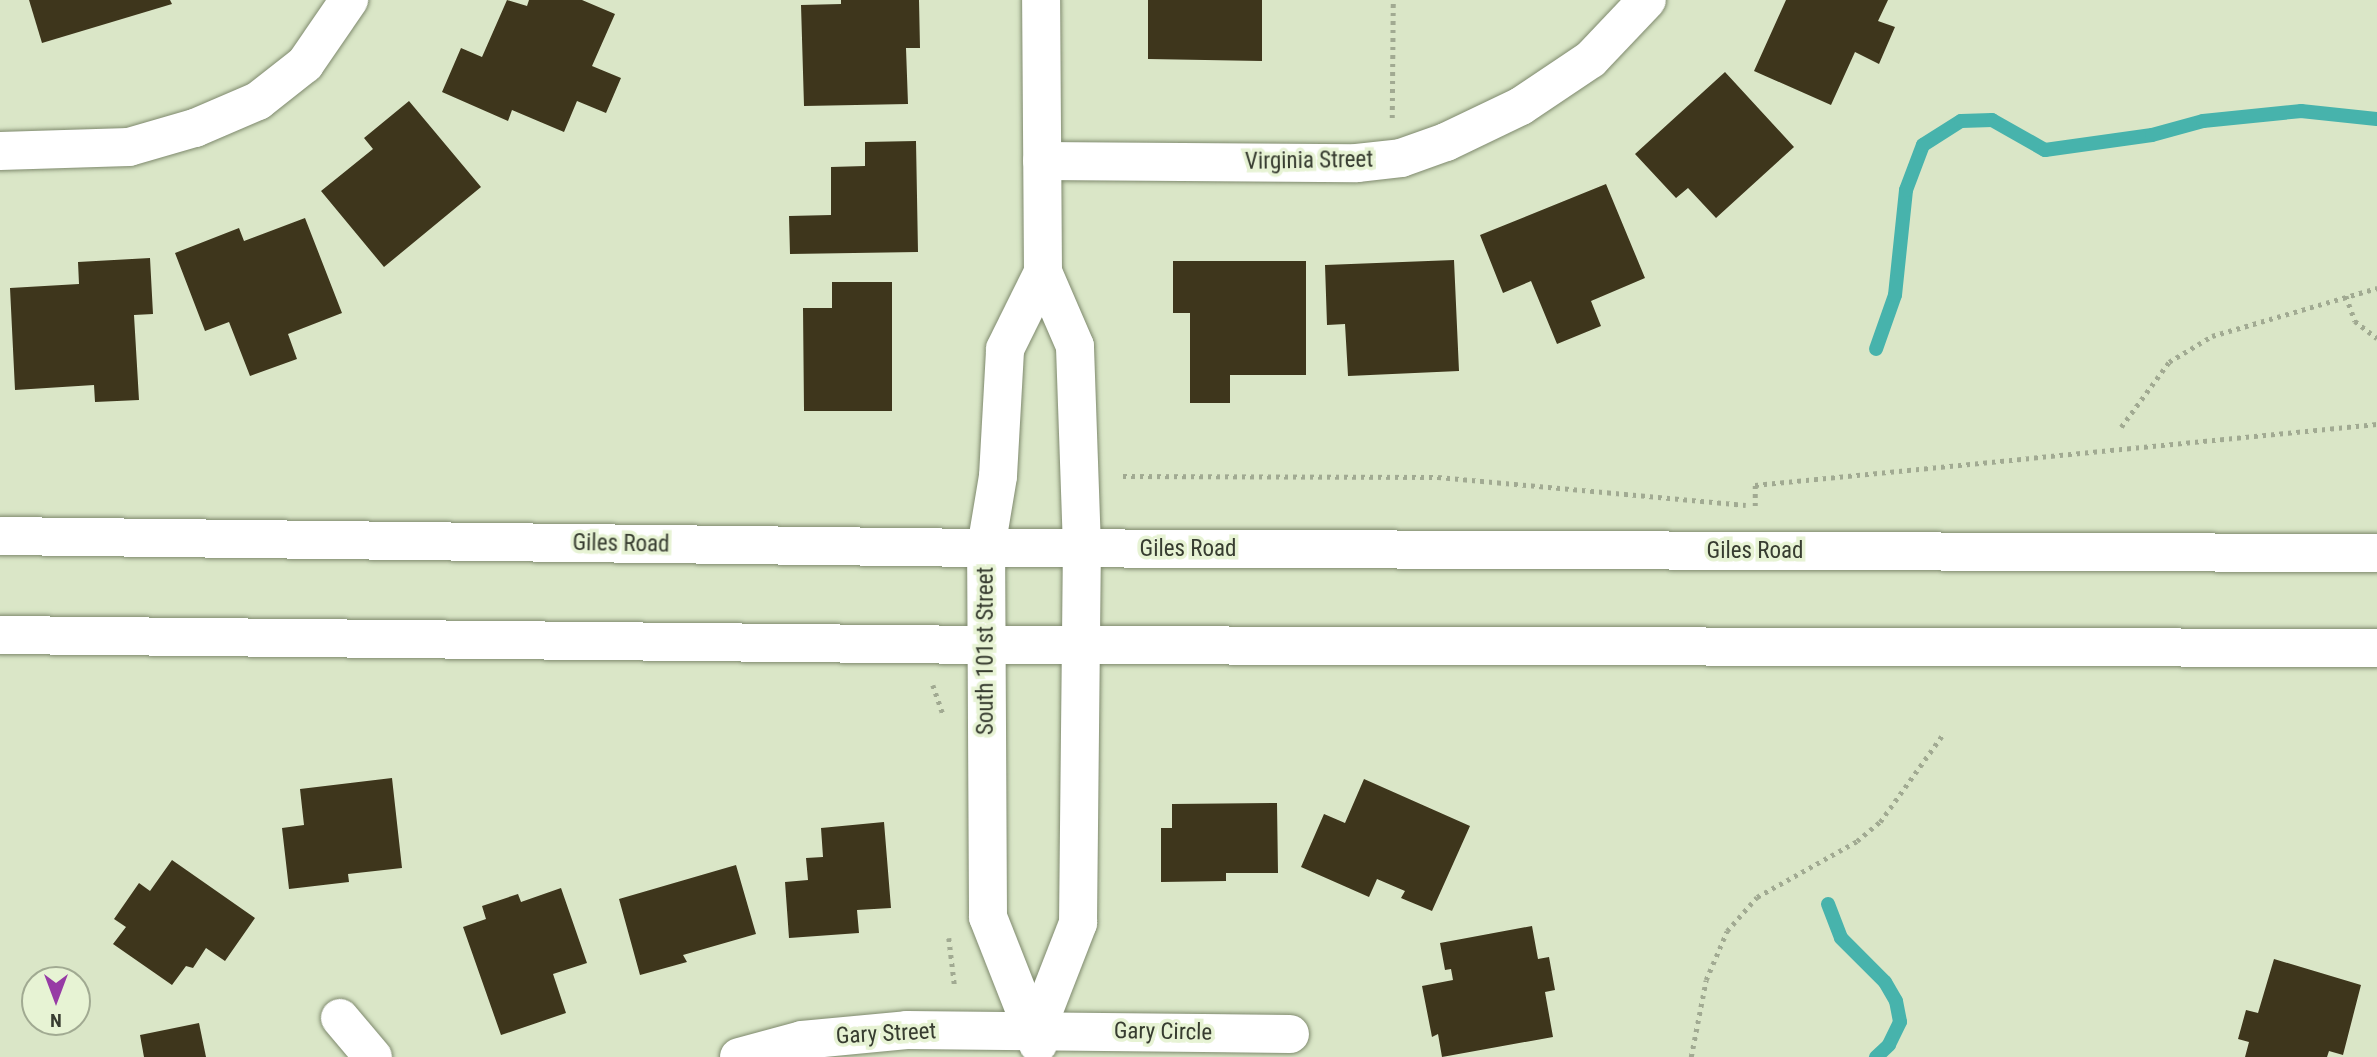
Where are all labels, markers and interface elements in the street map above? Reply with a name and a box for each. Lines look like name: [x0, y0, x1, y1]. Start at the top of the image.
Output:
street label: Virginia Street: [1245, 146, 1373, 176]
street label: Giles Road: [572, 529, 670, 559]
street label: Giles Road: [1140, 535, 1236, 563]
street label: Giles Road: [1707, 537, 1803, 565]
street label: South 101st Street: [972, 567, 1000, 735]
north arrow: [21, 966, 91, 1036]
text: N: [50, 1009, 62, 1032]
street label: Gary Circle: [1114, 1017, 1212, 1047]
street label: Gary Street: [835, 1018, 937, 1050]

